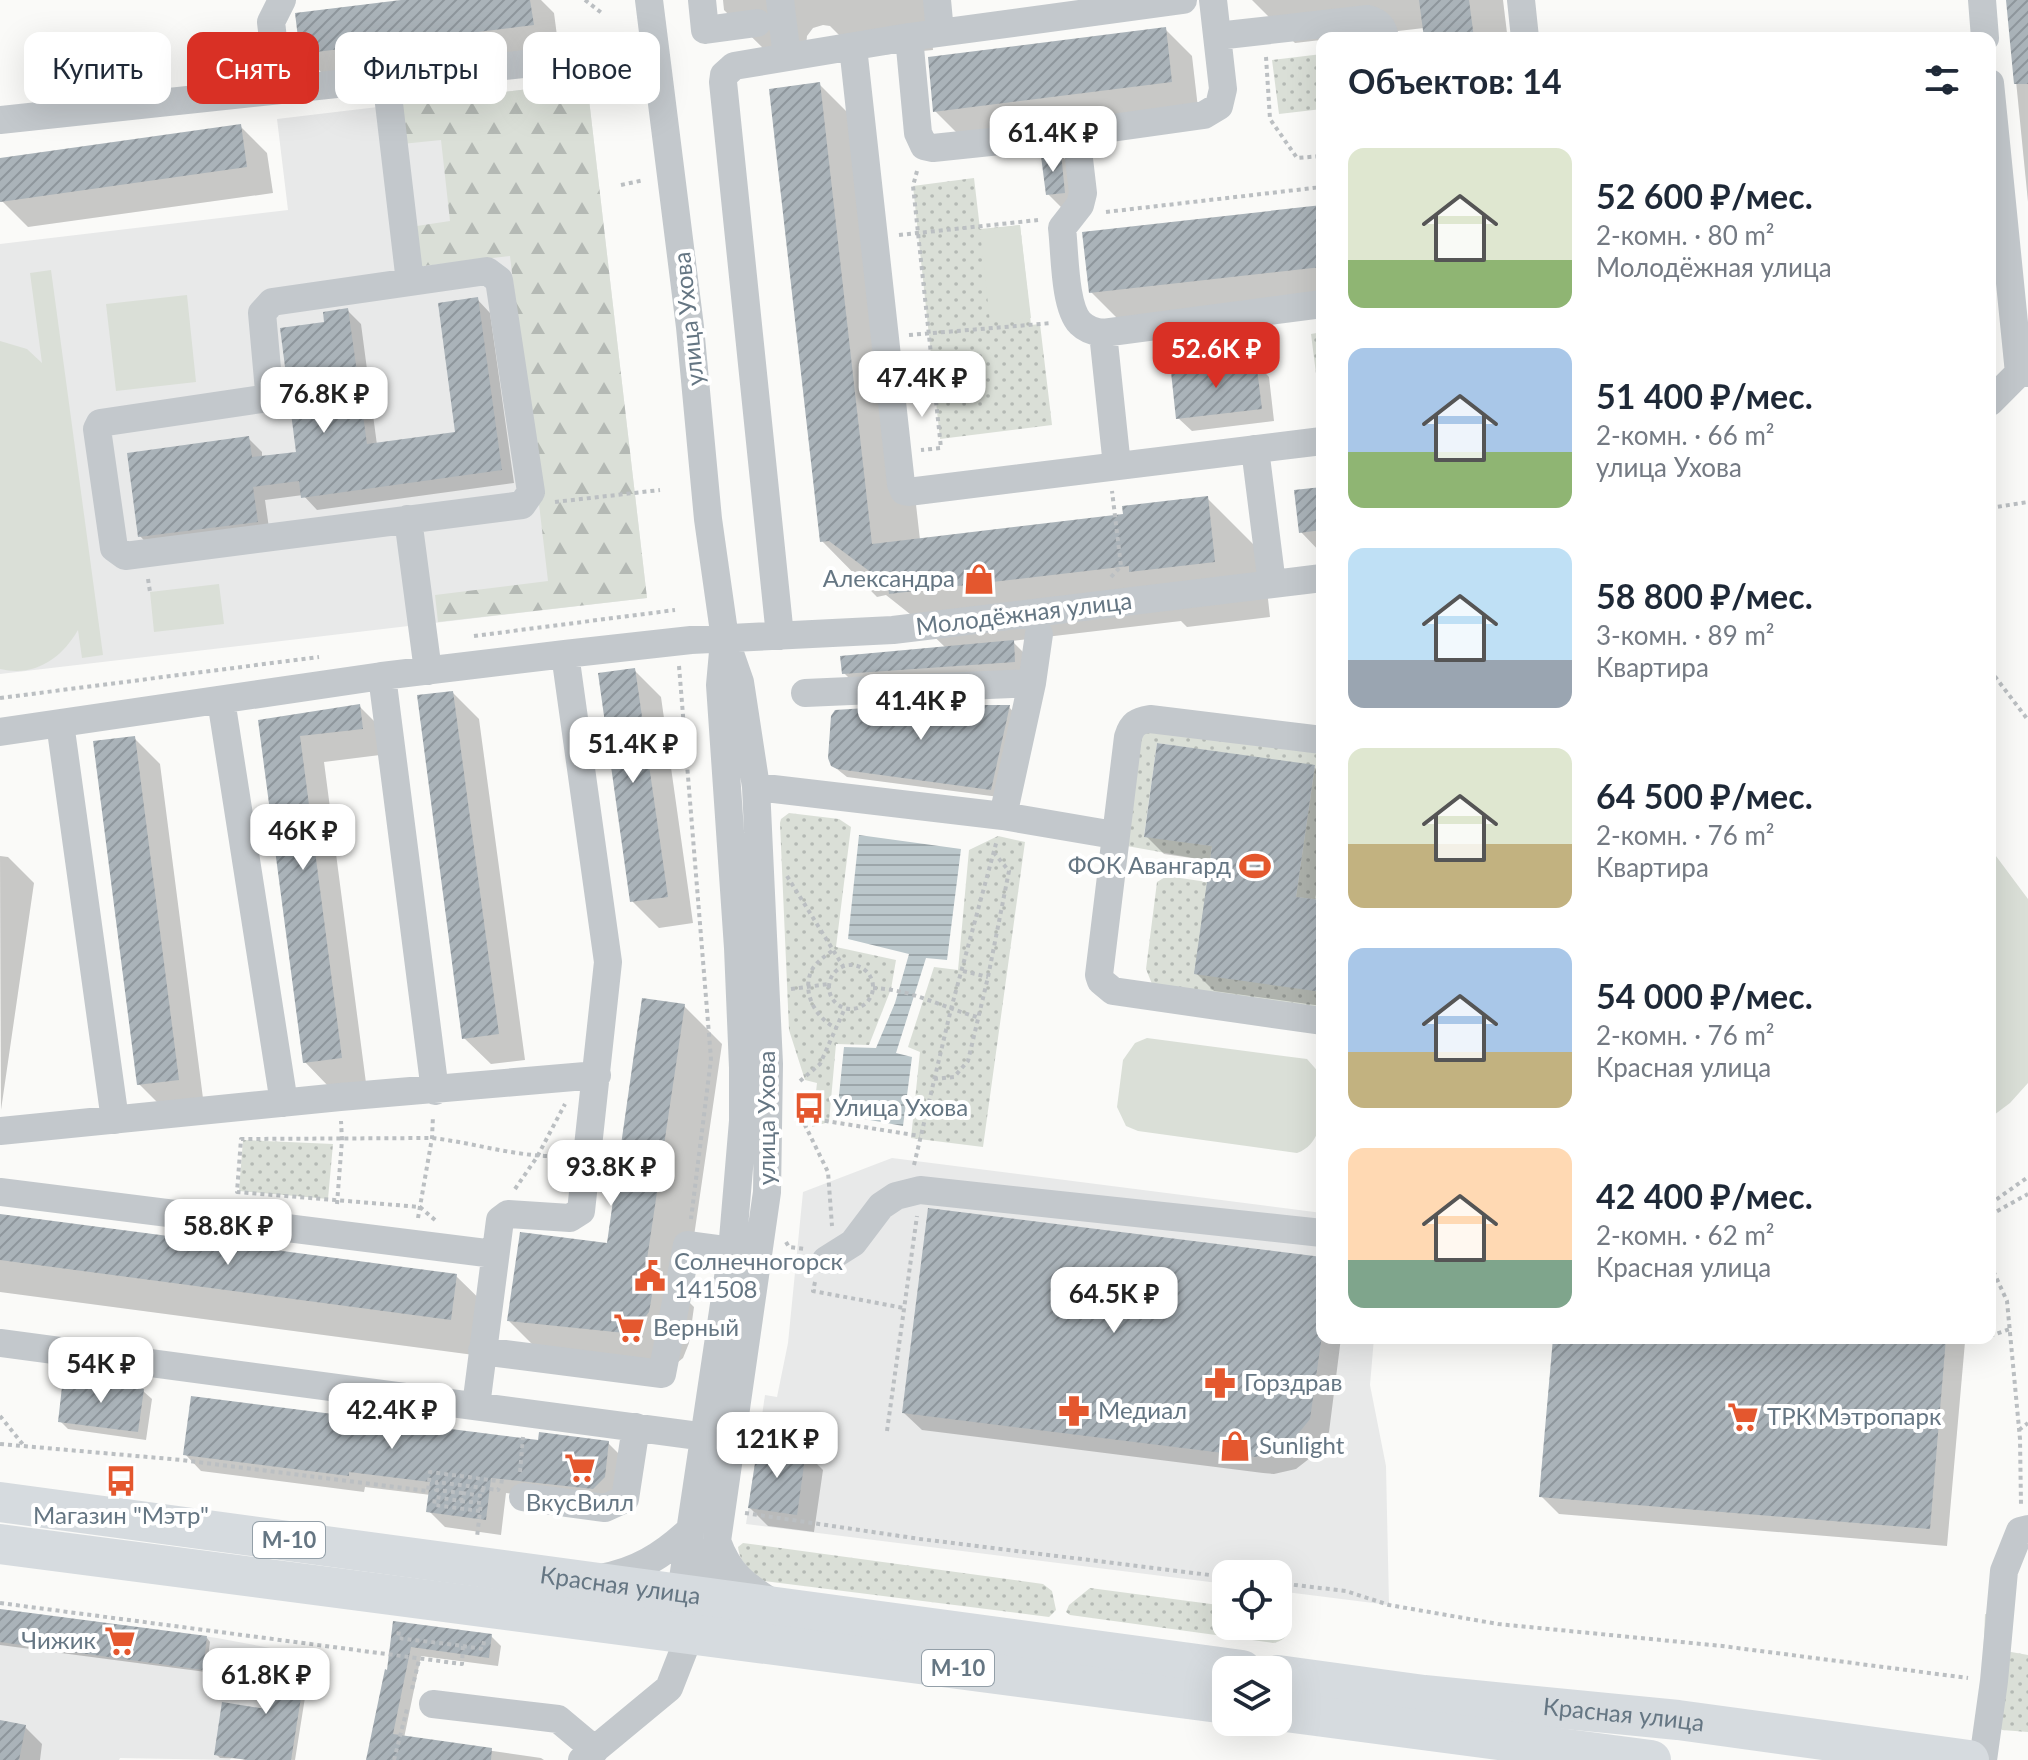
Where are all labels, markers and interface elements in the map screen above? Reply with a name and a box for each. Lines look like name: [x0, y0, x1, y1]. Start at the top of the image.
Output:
chip: Купить: [24, 32, 171, 104]
chip: Снять: [187, 32, 319, 104]
chip: Фильтры: [335, 32, 507, 104]
chip: Новое: [523, 32, 660, 104]
icon: filters: [1920, 58, 1964, 102]
text: Объектов: 14: [1348, 60, 1562, 101]
pin: 61.4K ₽: [979, 106, 1127, 174]
text: 61.4K ₽: [1008, 116, 1098, 148]
text: 52 600 ₽/мес.: [1596, 175, 1813, 216]
icon: home: [1412, 180, 1508, 276]
text: 2-комн. · 80 m²: [1596, 219, 1775, 251]
street label: улица Ухова: [666, 251, 709, 388]
text: Молодёжная улица: [1596, 251, 1832, 283]
pin: 52.6K ₽: [1142, 322, 1290, 390]
text: 52.6K ₽: [1171, 332, 1261, 364]
pin: 47.4K ₽: [848, 351, 996, 419]
text: 47.4K ₽: [877, 361, 967, 393]
pin: 76.8K ₽: [250, 367, 398, 435]
text: 51 400 ₽/мес.: [1596, 375, 1813, 416]
text: 76.8K ₽: [279, 377, 369, 409]
icon: home: [1412, 380, 1508, 476]
text: 2-комн. · 66 m²: [1596, 419, 1775, 451]
text: улица Ухова: [1596, 451, 1742, 483]
shop icon: Александра: [962, 562, 996, 596]
place label: Александра: [823, 563, 955, 592]
text: 58 800 ₽/мес.: [1596, 575, 1813, 616]
icon: home: [1412, 580, 1508, 676]
street label: Молодёжная улица: [914, 585, 1134, 640]
text: 3-комн. · 89 m²: [1596, 619, 1775, 651]
text: Квартира: [1596, 651, 1709, 683]
pin: 41.4K ₽: [847, 674, 995, 742]
text: 41.4K ₽: [876, 684, 966, 716]
pin: 51.4K ₽: [559, 717, 707, 785]
text: 51.4K ₽: [588, 727, 678, 759]
text: 64 500 ₽/мес.: [1596, 775, 1813, 816]
icon: home: [1412, 780, 1508, 876]
pin: 46K ₽: [247, 804, 359, 872]
text: 46K ₽: [268, 814, 338, 846]
text: 2-комн. · 76 m²: [1596, 819, 1775, 851]
sports icon: ФОК Авангард: [1238, 849, 1272, 883]
place label: ФОК Авангард: [1068, 850, 1231, 879]
text: Квартира: [1596, 851, 1709, 883]
text: 54 000 ₽/мес.: [1596, 975, 1813, 1016]
icon: home: [1412, 980, 1508, 1076]
text: 2-комн. · 76 m²: [1596, 1019, 1775, 1051]
street label: улица Ухова: [751, 1051, 780, 1185]
text: Красная улица: [1596, 1051, 1771, 1083]
bus stop icon: Улица Ухова: [792, 1091, 826, 1125]
place label: Улица Ухова: [833, 1092, 968, 1121]
pin: 93.8K ₽: [537, 1140, 685, 1208]
text: 93.8K ₽: [566, 1150, 656, 1182]
text: 42 400 ₽/мес.: [1596, 1175, 1813, 1216]
icon: home: [1412, 1180, 1508, 1276]
pin: 58.8K ₽: [154, 1199, 302, 1267]
text: 58.8K ₽: [183, 1209, 273, 1241]
text: 2-комн. · 62 m²: [1596, 1219, 1775, 1251]
place label: Солнечногорск 141508: [674, 1246, 844, 1303]
text: Красная улица: [1596, 1251, 1771, 1283]
public building icon: Солнечногорск 141508: [633, 1259, 667, 1293]
pin: 64.5K ₽: [1040, 1267, 1188, 1335]
text: 64.5K ₽: [1069, 1277, 1159, 1309]
supermarket icon: Верный: [612, 1311, 646, 1345]
place label: Верный: [653, 1312, 739, 1341]
pin: 54K ₽: [45, 1337, 157, 1405]
text: 54K ₽: [66, 1347, 136, 1379]
pharmacy icon: Горздрав: [1203, 1366, 1237, 1400]
place label: Горздрав: [1244, 1367, 1342, 1396]
pin: 42.4K ₽: [318, 1383, 466, 1451]
text: 42.4K ₽: [347, 1393, 437, 1425]
pharmacy icon: Медиал: [1057, 1394, 1091, 1428]
place label: Медиал: [1098, 1395, 1187, 1424]
supermarket icon: ТРК Мэтропарк: [1726, 1400, 1760, 1434]
place label: ТРК Мэтропарк: [1767, 1401, 1942, 1430]
pin: 121K ₽: [712, 1412, 842, 1480]
text: 121K ₽: [735, 1422, 819, 1454]
shop icon: Sunlight: [1218, 1429, 1252, 1463]
place label: Sunlight: [1259, 1430, 1345, 1459]
supermarket icon: ВкусВилл: [563, 1451, 597, 1485]
bus stop icon: Магазин "Мэтр": [104, 1464, 138, 1498]
place label: ВкусВилл: [526, 1487, 634, 1516]
place label: Магазин "Мэтр": [33, 1500, 209, 1529]
road number: М-10: [253, 1522, 325, 1558]
street label: Красная улица: [538, 1559, 703, 1610]
map controls: [1212, 1560, 1292, 1736]
button: locate: [1212, 1560, 1292, 1640]
supermarket icon: Чижик: [103, 1624, 137, 1658]
place label: Чижик: [21, 1625, 97, 1654]
pin: 61.8K ₽: [192, 1648, 340, 1716]
road number: М-10: [922, 1650, 994, 1686]
button: layers: [1212, 1656, 1292, 1736]
text: 61.8K ₽: [221, 1658, 311, 1690]
street label: Красная улица: [1542, 1691, 1706, 1736]

